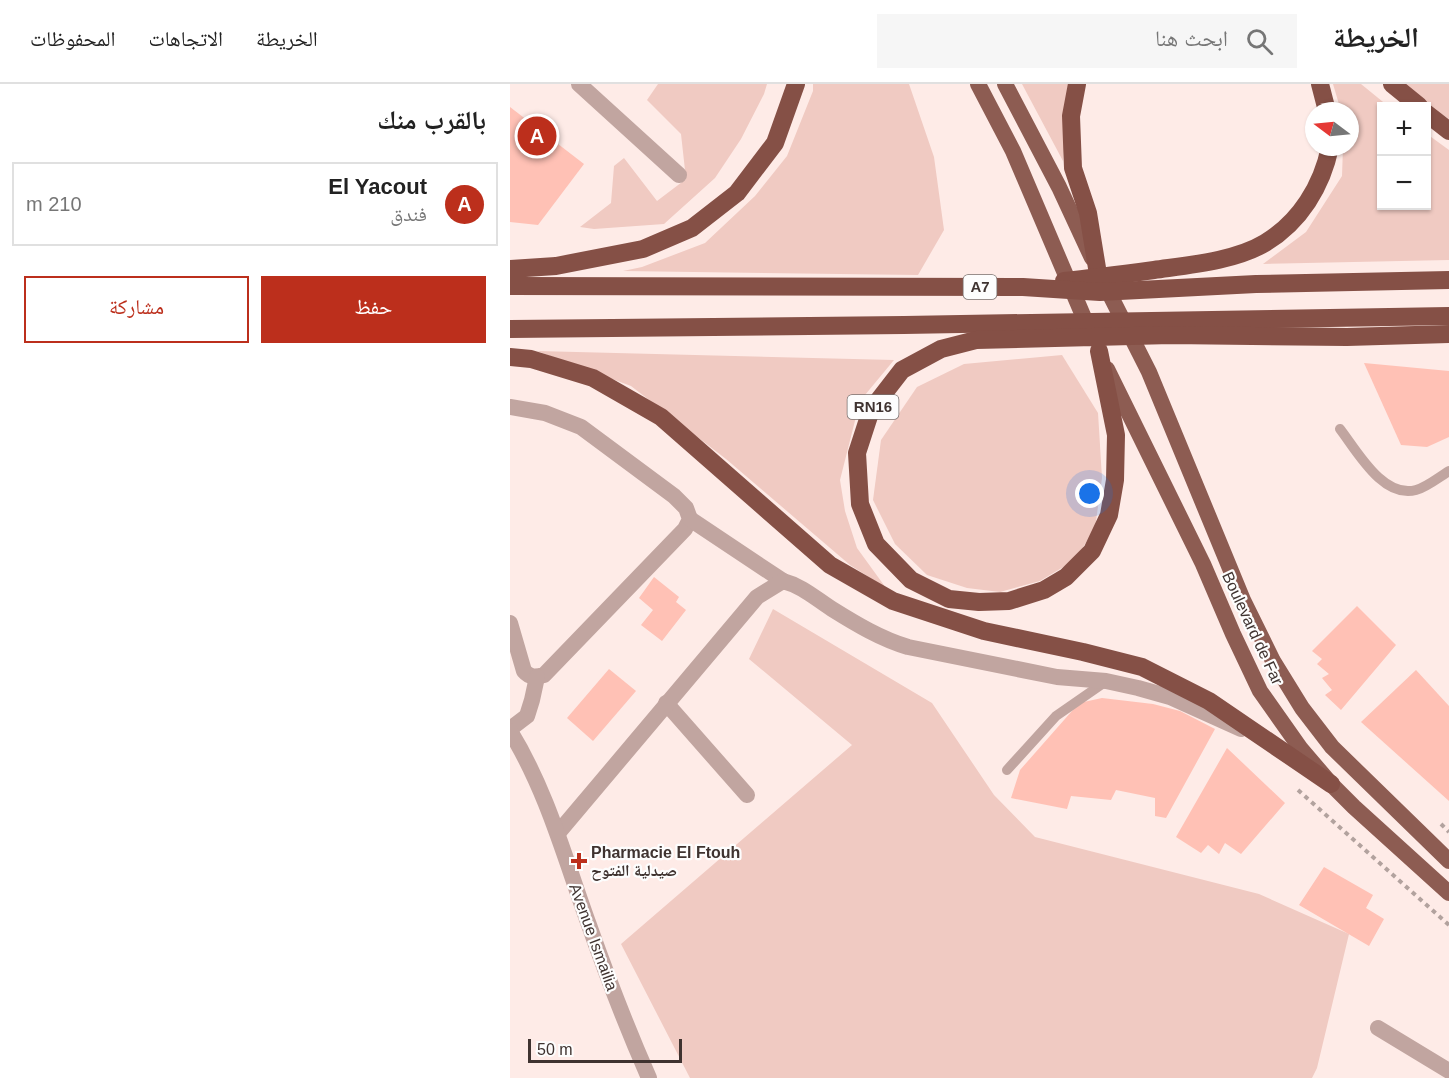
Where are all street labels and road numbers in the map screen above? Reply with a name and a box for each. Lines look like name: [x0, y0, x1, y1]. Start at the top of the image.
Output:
road number: A7: [964, 275, 996, 299]
road number: RN16: [848, 395, 898, 419]
street label: Boulevard de Far: [1219, 569, 1286, 688]
street label: Avenue Ismailia: [566, 881, 621, 993]

